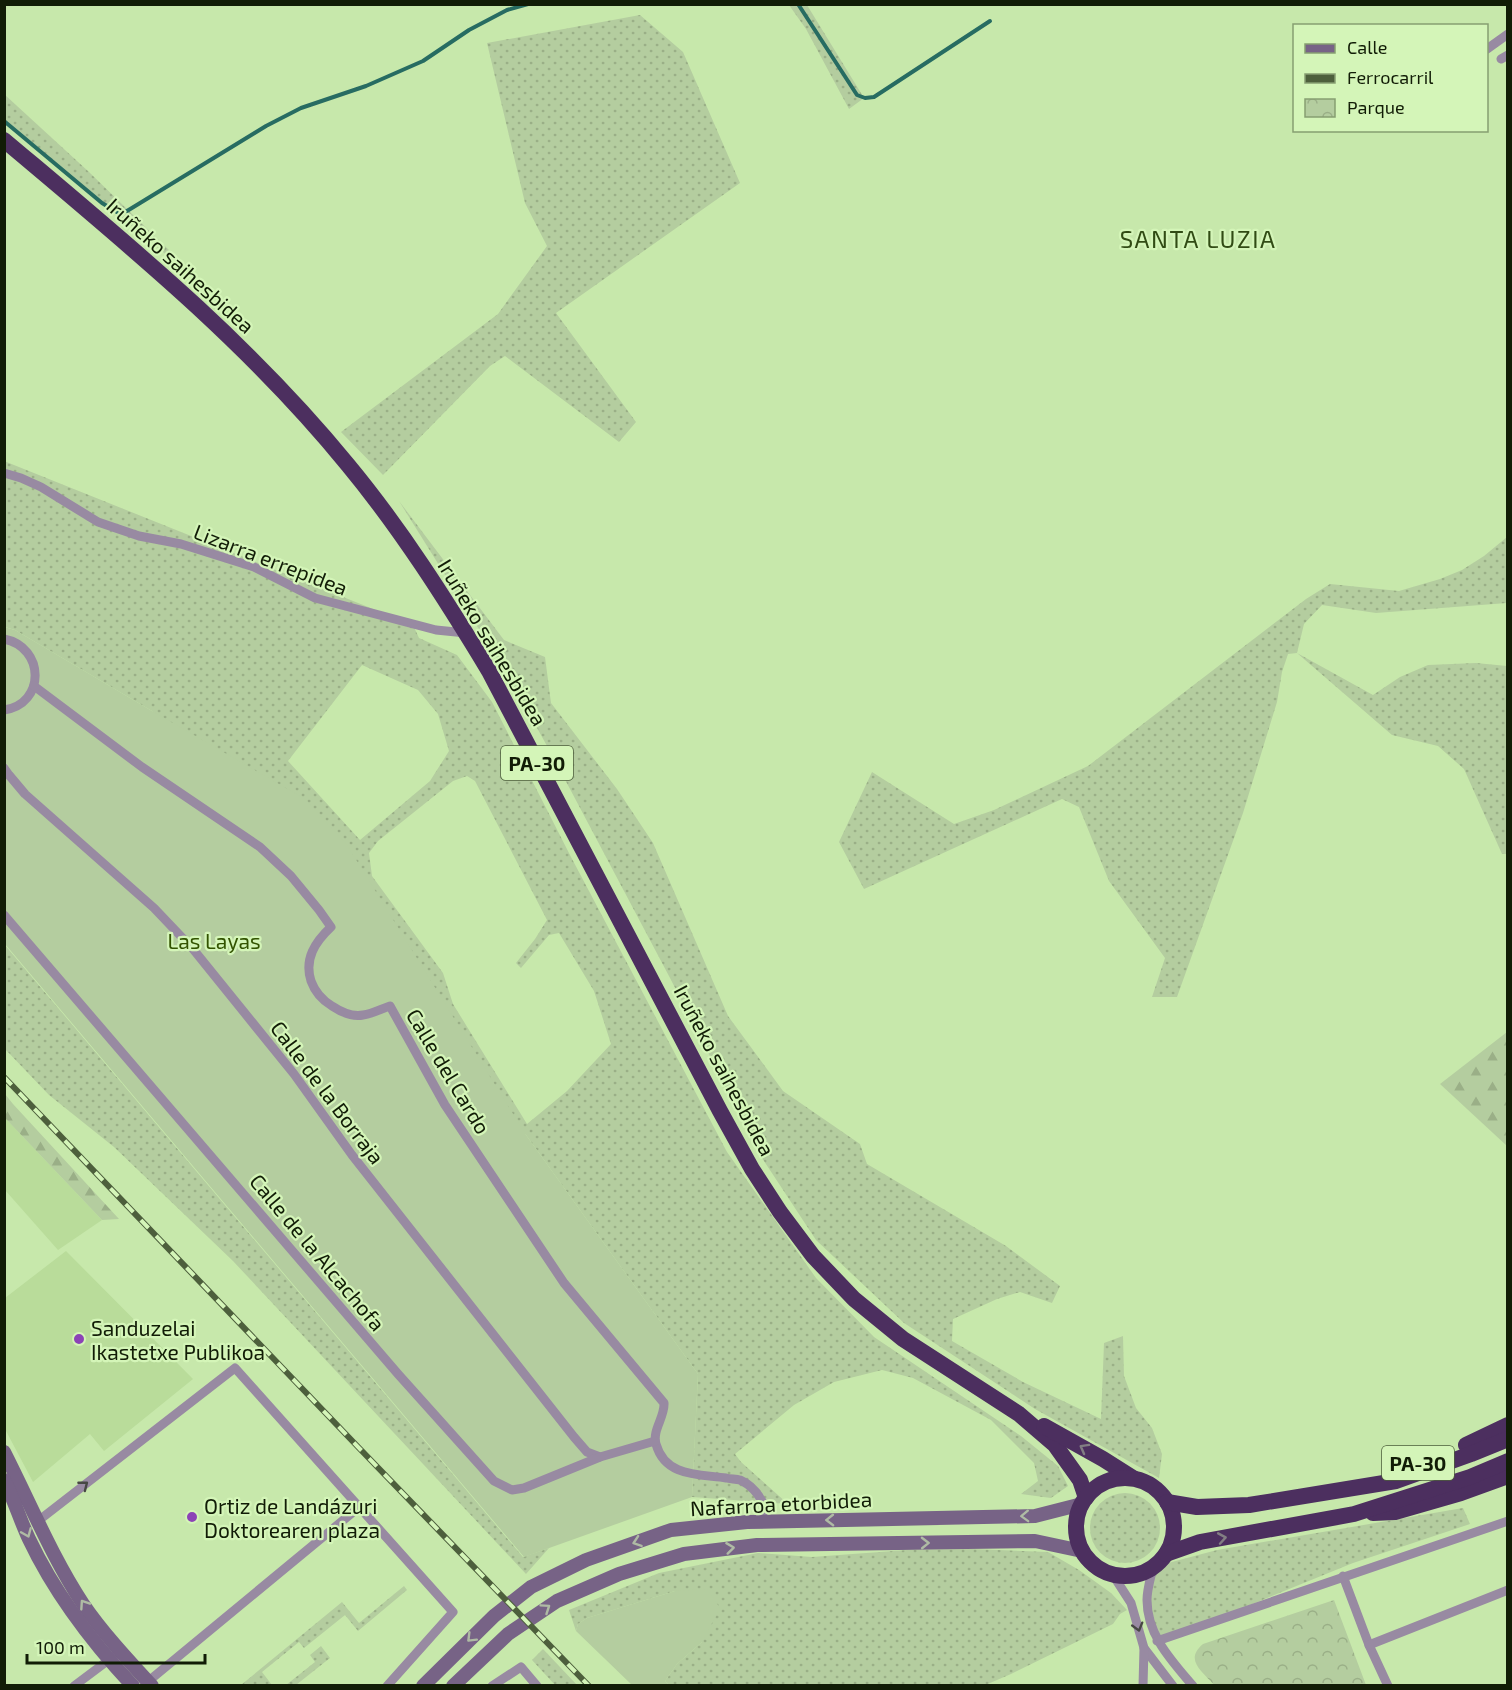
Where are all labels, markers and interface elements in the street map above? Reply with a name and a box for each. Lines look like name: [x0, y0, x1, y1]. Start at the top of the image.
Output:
legend: [1293, 24, 1488, 132]
text: Calle: [1347, 36, 1388, 58]
text: Ferrocarril: [1347, 66, 1434, 88]
text: Parque: [1347, 96, 1405, 118]
street label: Iruñeko saihesbidea: [102, 192, 260, 338]
district label: SANTA LUZIA: [1120, 224, 1276, 253]
street label: Lizarra errepidea: [191, 518, 351, 600]
street label: Iruñeko saihesbidea: [433, 554, 553, 730]
road number: PA-30: [501, 746, 573, 780]
park label: Las Layas: [167, 928, 261, 953]
street label: Iruñeko saihesbidea: [669, 980, 781, 1160]
street label: Calle del Cardo: [402, 1004, 496, 1138]
street label: Calle de la Borraja: [265, 1016, 390, 1169]
street label: Calle de la Alcachofa: [245, 1169, 391, 1335]
place label: Sanduzelai Ikastetxe Publikoa: [91, 1315, 265, 1364]
marker: Sanduzelai Ikastetxe Publikoa: [72, 1332, 86, 1346]
one-way arrow: [1080, 1444, 1090, 1456]
road number: PA-30: [1382, 1446, 1454, 1480]
one-way arrow: [78, 1482, 89, 1493]
street label: Nafarroa etorbidea: [689, 1486, 873, 1520]
place label: Ortiz de Landázuri Doktorearen plaza: [204, 1493, 380, 1542]
marker: Ortiz de Landázuri Doktorearen plaza: [185, 1510, 199, 1524]
one-way arrow: [1020, 1510, 1029, 1522]
one-way arrow: [825, 1514, 834, 1526]
one-way arrow: [20, 1527, 32, 1538]
one-way arrow: [1217, 1532, 1227, 1545]
one-way arrow: [632, 1534, 643, 1547]
one-way arrow: [920, 1536, 929, 1549]
one-way arrow: [726, 1542, 735, 1555]
one-way arrow: [80, 1600, 91, 1611]
one-way arrow: [540, 1604, 551, 1615]
one-way arrow: [1131, 1621, 1143, 1632]
scale bar: [27, 1627, 206, 1665]
one-way arrow: [467, 1631, 478, 1642]
text: 100 m: [36, 1636, 85, 1658]

